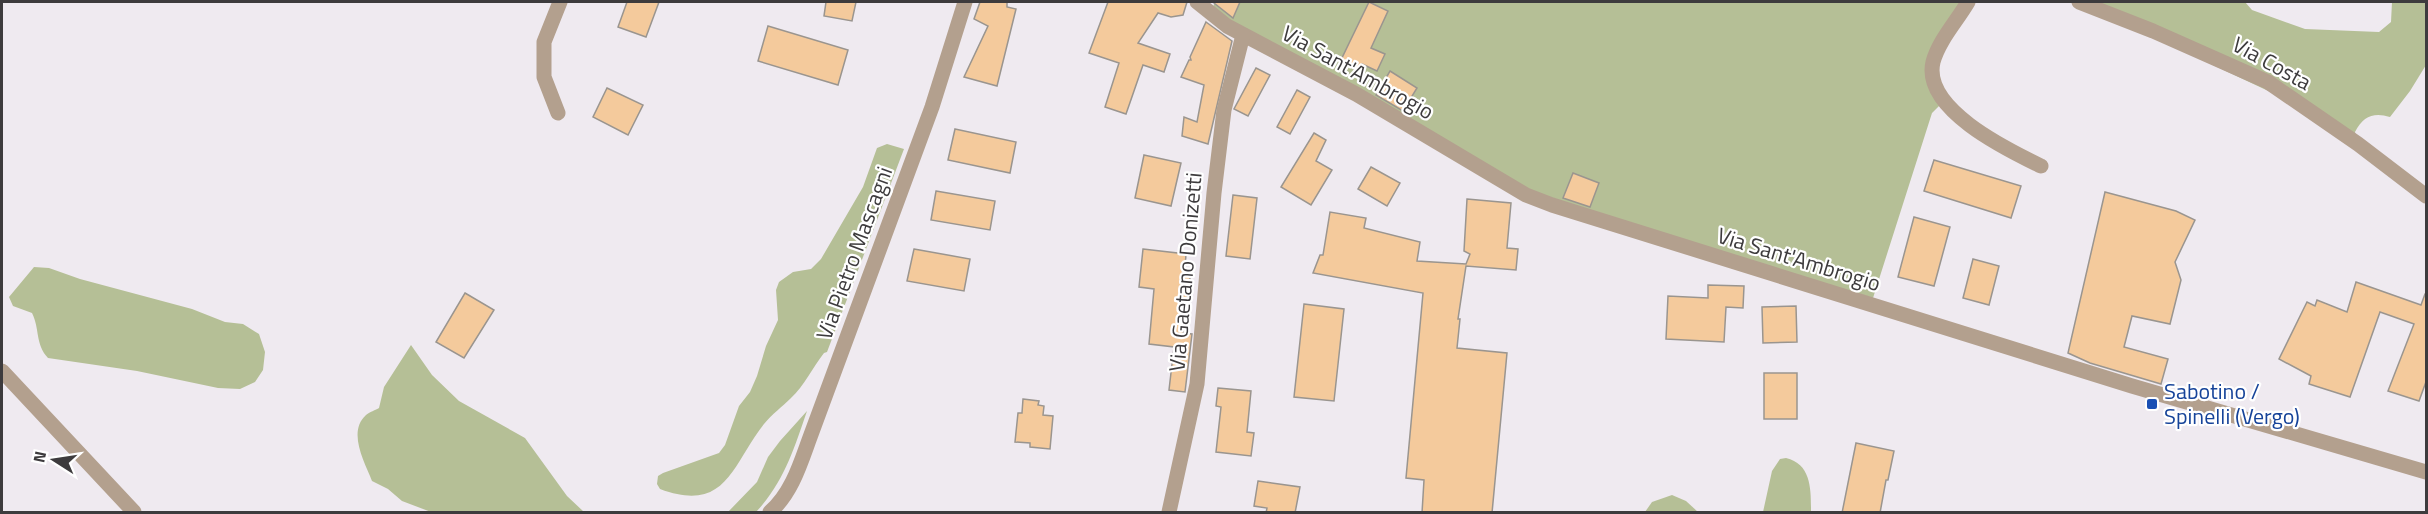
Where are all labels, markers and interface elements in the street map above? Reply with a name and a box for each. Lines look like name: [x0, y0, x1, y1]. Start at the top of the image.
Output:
street label: Via Sant'Ambrogio: [1276, 16, 1440, 128]
street label: Via Costa: [2226, 27, 2318, 99]
street label: Via Pietro Mascagni: [807, 162, 901, 344]
street label: Via Gaetano Donizetti: [1159, 171, 1211, 373]
street label: Via Sant'Ambrogio: [1713, 218, 1885, 300]
place label: Sabotino / Spinelli (Vergo): [2164, 374, 2300, 433]
marker: Sabotino / Spinelli (Vergo): [2145, 397, 2159, 411]
north arrow: [24, 430, 84, 490]
text: N: [26, 449, 52, 465]

